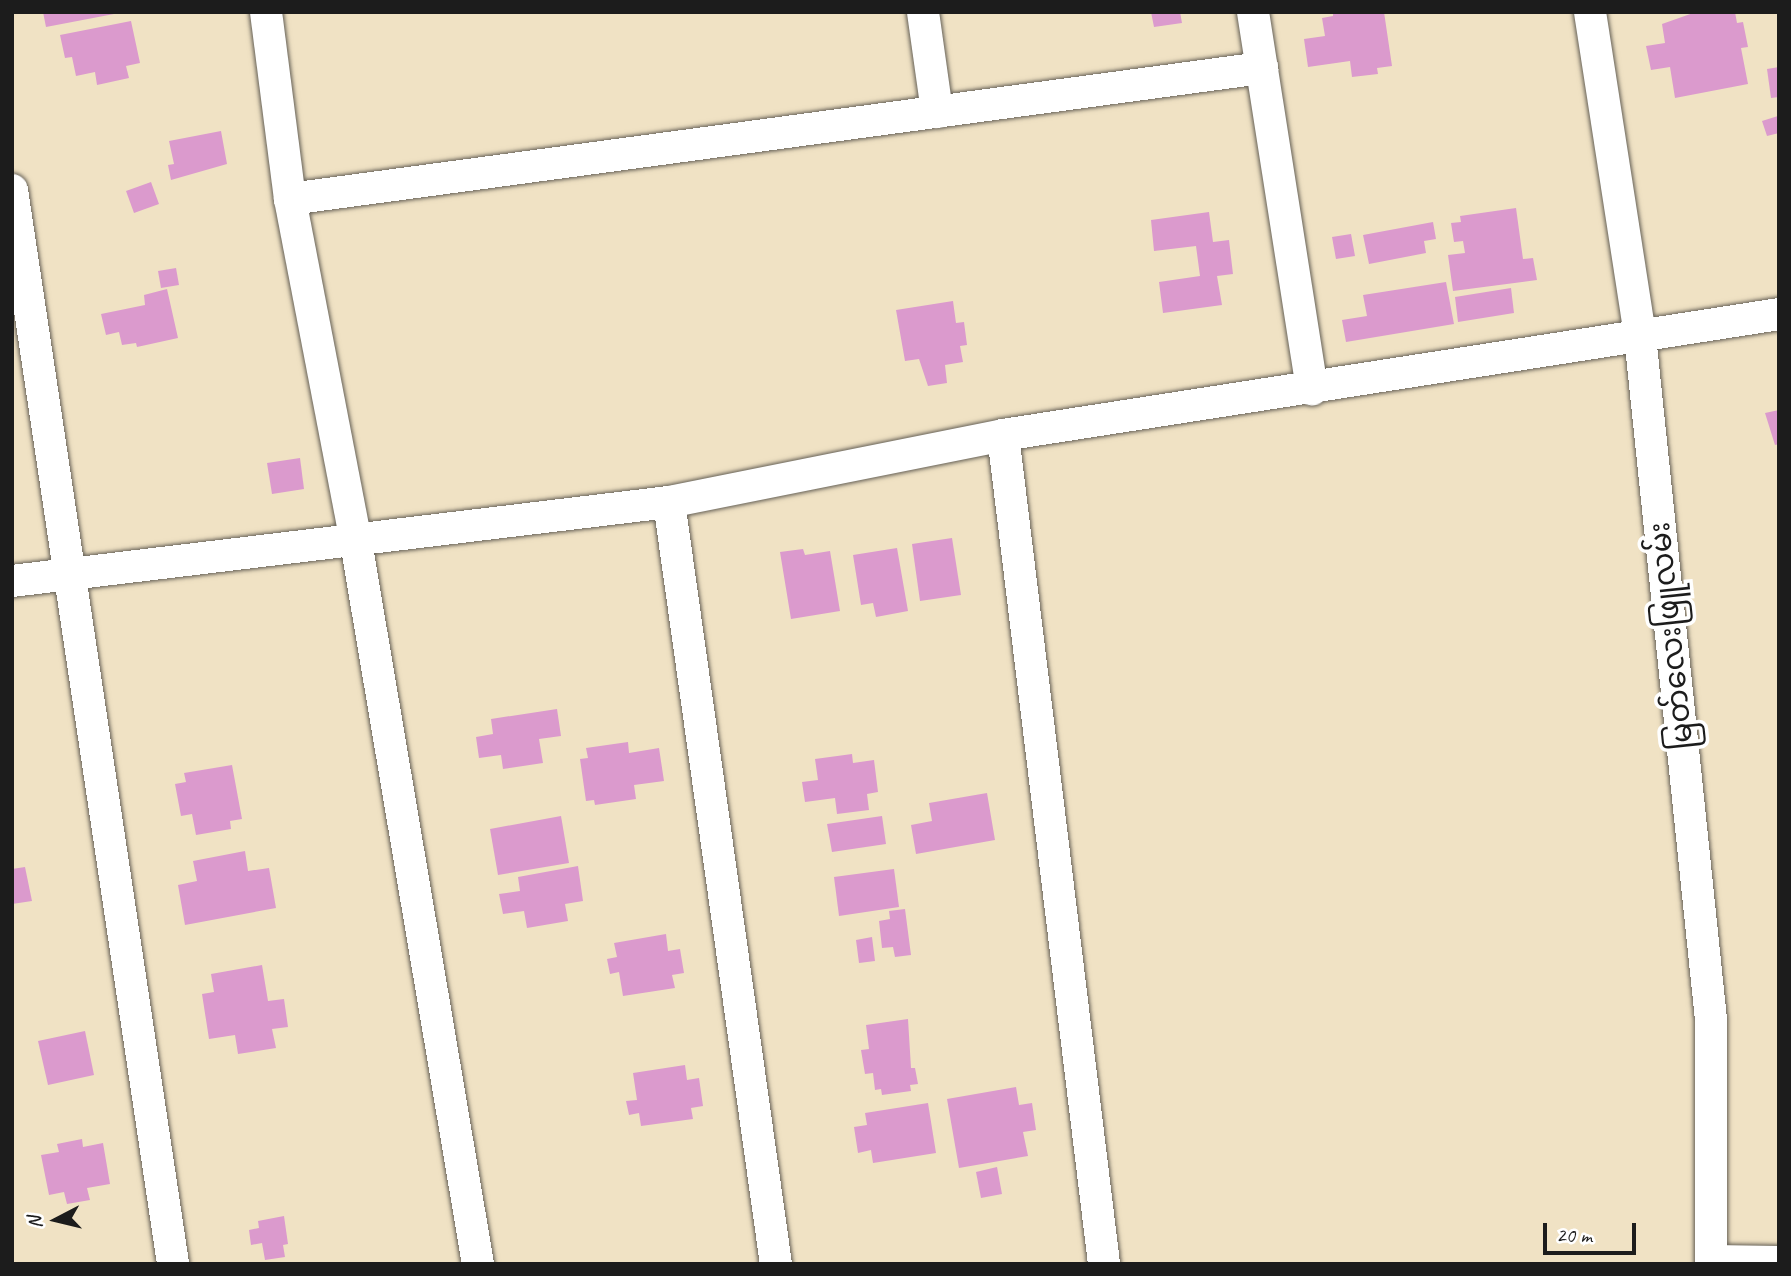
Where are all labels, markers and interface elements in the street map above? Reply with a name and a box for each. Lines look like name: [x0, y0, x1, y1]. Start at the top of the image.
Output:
street label: မြတ်လေးဖြူလမ်း: [1641, 520, 1701, 752]
north arrow: [21, 1185, 91, 1255]
scale bar: [1546, 1210, 1639, 1254]
text: N: [23, 1215, 48, 1230]
text: 20 m: [1556, 1222, 1592, 1248]

